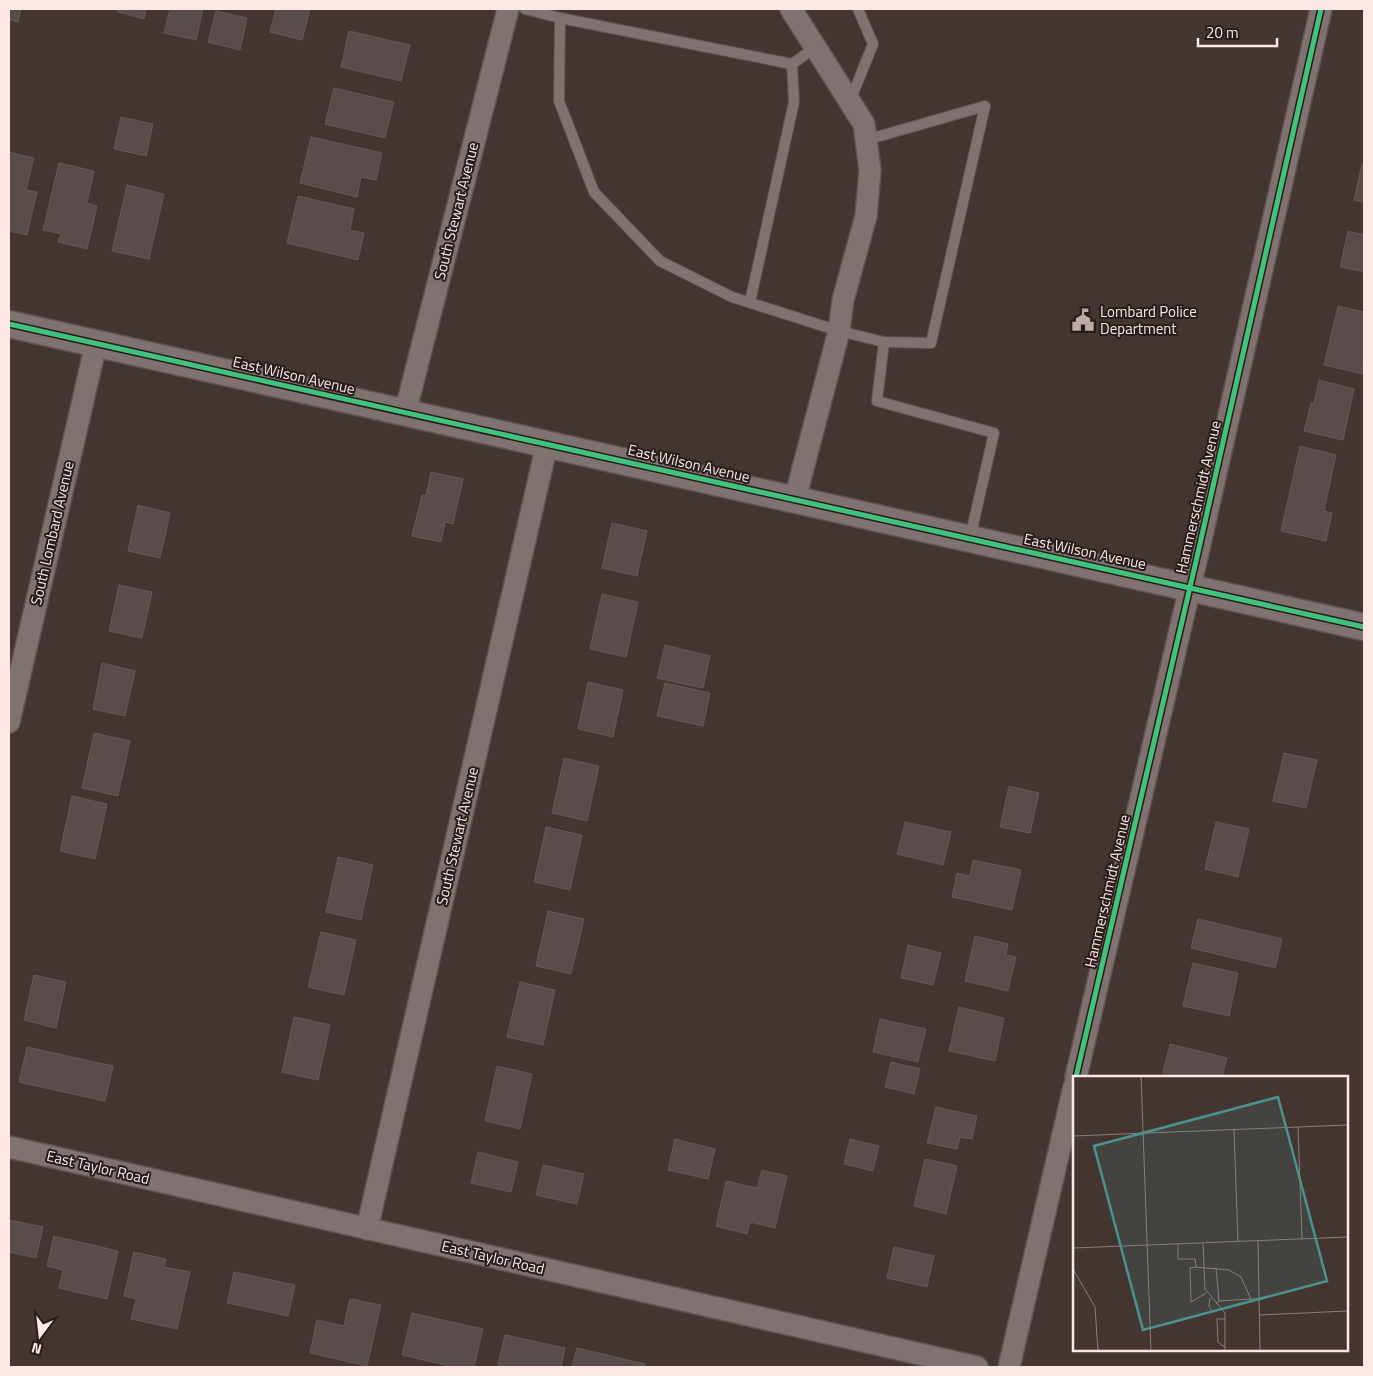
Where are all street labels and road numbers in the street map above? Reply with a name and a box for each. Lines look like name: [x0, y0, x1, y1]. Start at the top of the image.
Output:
street label: South Stewart Avenue: [428, 140, 484, 282]
street label: East Wilson Avenue: [231, 350, 357, 400]
street label: Hammerschmidt Avenue: [1169, 418, 1227, 576]
street label: East Wilson Avenue: [626, 438, 752, 488]
street label: South Lombard Avenue: [24, 459, 80, 607]
street label: East Wilson Avenue: [1022, 527, 1148, 575]
street label: South Stewart Avenue: [430, 765, 484, 907]
street label: Hammerschmidt Avenue: [1078, 812, 1136, 970]
street label: East Taylor Road: [44, 1144, 152, 1190]
street label: East Taylor Road: [439, 1234, 547, 1280]

